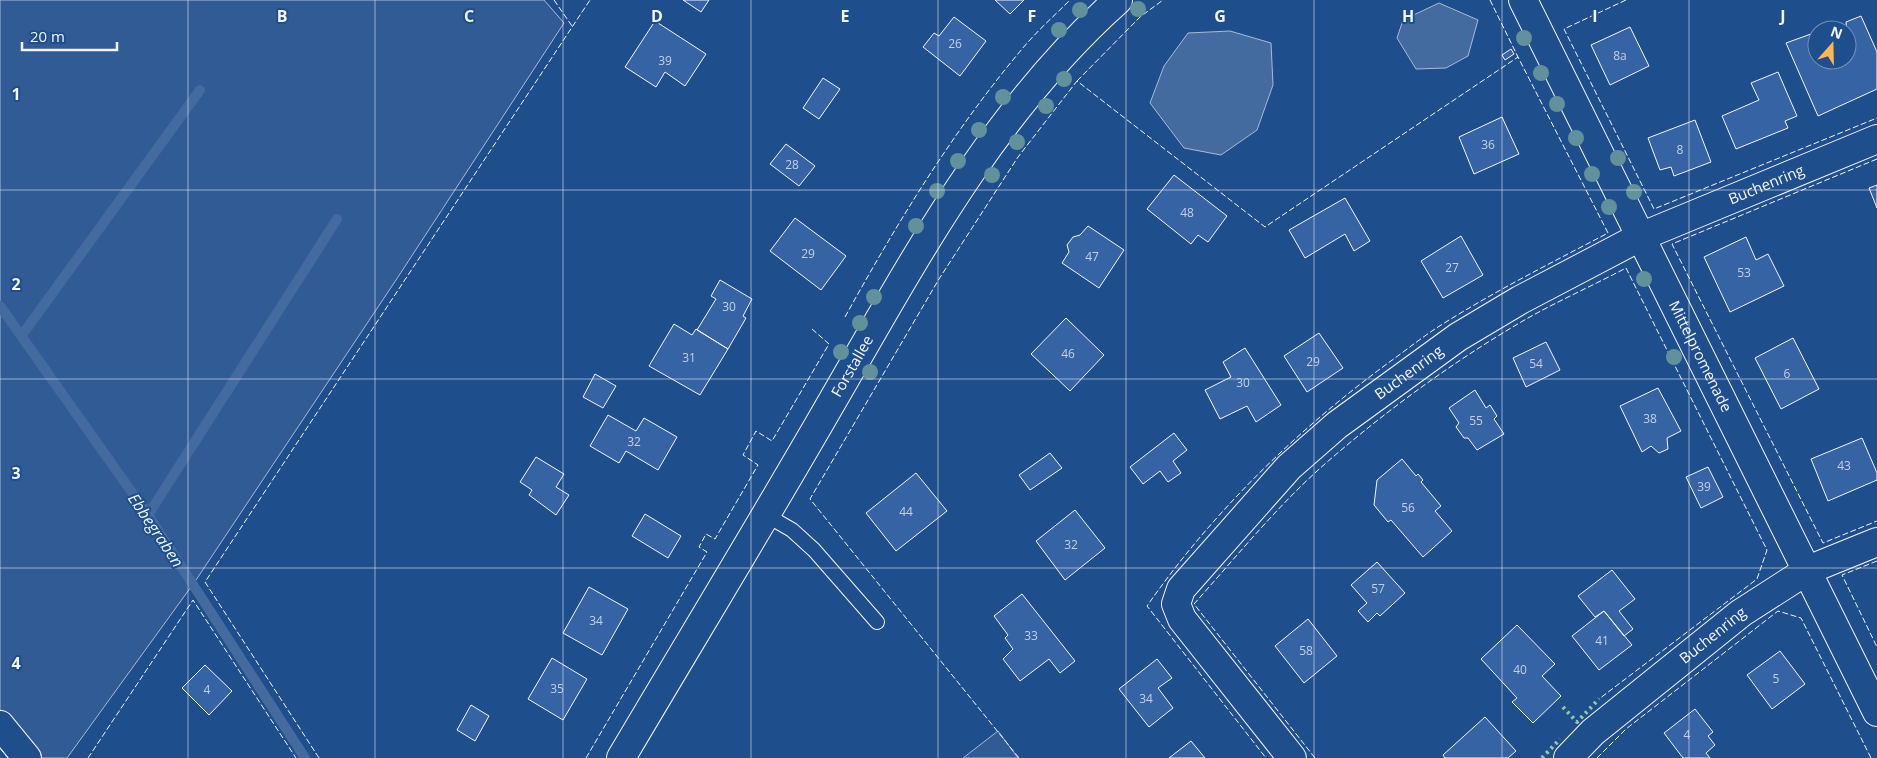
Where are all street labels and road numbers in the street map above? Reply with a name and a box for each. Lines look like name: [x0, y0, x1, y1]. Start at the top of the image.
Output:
street label: Buchenring: [1725, 159, 1807, 208]
street label: Mittelpromenade: [1665, 297, 1737, 415]
street label: Forstallee: [826, 331, 877, 400]
street label: Buchenring: [1370, 340, 1447, 403]
street label: Buchenring: [1675, 602, 1749, 668]

